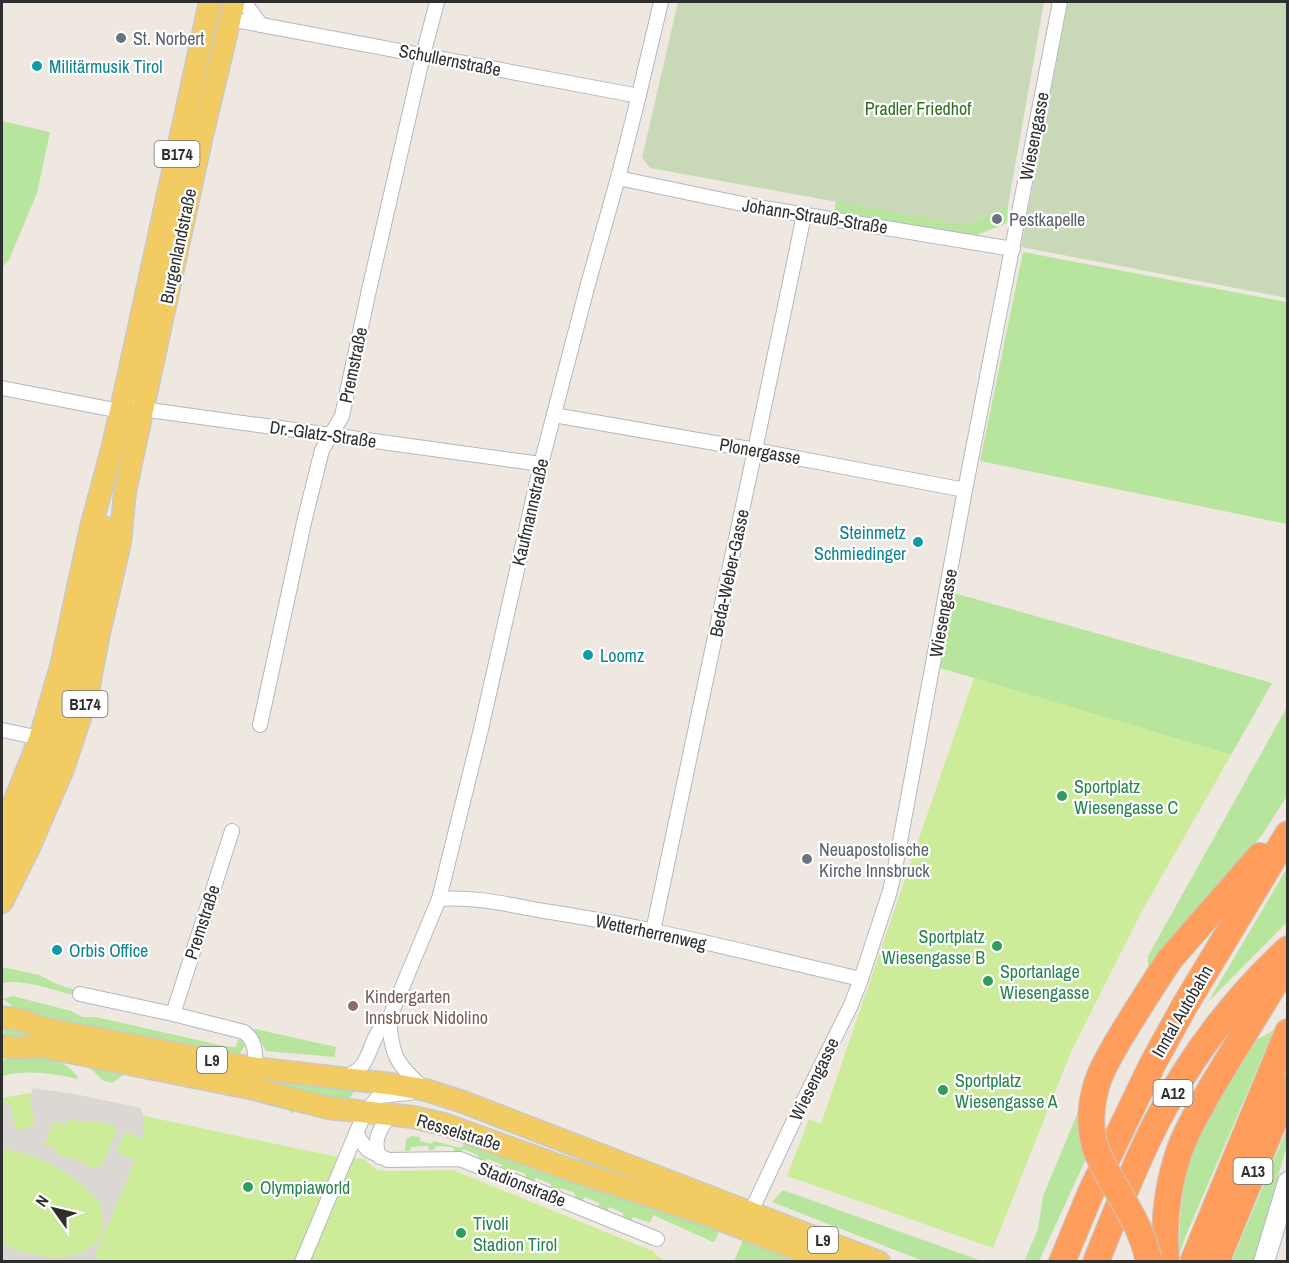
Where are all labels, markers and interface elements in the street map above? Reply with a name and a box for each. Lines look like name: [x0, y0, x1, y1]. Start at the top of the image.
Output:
place label: St. Norbert: [133, 26, 204, 51]
marker: St. Norbert: [114, 31, 128, 45]
street label: Schullernstraße: [397, 38, 503, 82]
place label: Militärmusik Tirol: [49, 54, 162, 79]
marker: Militärmusik Tirol: [30, 59, 44, 73]
street label: Wiesengasse: [1013, 90, 1055, 182]
park label: Pradler Friedhof: [865, 96, 972, 121]
road number: B174: [154, 141, 200, 167]
street label: Burgenlandstraße: [154, 186, 202, 306]
street label: Johann-Strauß-Straße: [741, 192, 889, 240]
place label: Pestkapelle: [1009, 207, 1085, 232]
marker: Pestkapelle: [990, 212, 1004, 226]
street label: Premstraße: [333, 325, 373, 405]
street label: Dr.-Glatz-Straße: [268, 414, 378, 454]
street label: Plonergasse: [717, 432, 803, 470]
street label: Kaufmannstraße: [506, 456, 554, 568]
street label: Beda-Weber-Gasse: [703, 507, 755, 639]
place label: Steinmetz Schmiedinger: [814, 520, 906, 566]
marker: Steinmetz Schmiedinger: [911, 535, 925, 549]
street label: Wiesengasse: [923, 567, 963, 659]
place label: Loomz: [600, 643, 644, 668]
marker: Loomz: [581, 648, 595, 662]
road number: B174: [62, 691, 107, 717]
place label: Sportplatz Wiesengasse C: [1074, 774, 1178, 820]
marker: Sportplatz Wiesengasse C: [1055, 789, 1069, 803]
place label: Neuapostolische Kirche Innsbruck: [819, 837, 930, 883]
marker: Neuapostolische Kirche Innsbruck: [800, 852, 814, 866]
street label: Premstraße: [178, 881, 226, 963]
street label: Wetterherrenweg: [593, 908, 710, 956]
place label: Sportplatz Wiesengasse B: [882, 924, 985, 970]
place label: Orbis Office: [69, 938, 148, 963]
marker: Sportplatz Wiesengasse B: [990, 939, 1004, 953]
marker: Orbis Office: [50, 943, 64, 957]
place label: Sportanlage Wiesengasse: [1000, 959, 1089, 1005]
street label: Inntal Autobahn: [1146, 960, 1218, 1062]
marker: Sportanlage Wiesengasse: [981, 974, 995, 988]
place label: Kindergarten Innsbruck Nidolino: [365, 984, 488, 1030]
marker: Kindergarten Innsbruck Nidolino: [346, 999, 360, 1013]
street label: Wiesengasse: [783, 1033, 845, 1125]
road number: L9: [197, 1047, 227, 1073]
place label: Sportplatz Wiesengasse A: [955, 1068, 1058, 1114]
road number: A12: [1154, 1080, 1192, 1106]
marker: Sportplatz Wiesengasse A: [936, 1083, 950, 1097]
street label: Resselstraße: [414, 1107, 504, 1157]
street label: Stadionstraße: [474, 1155, 570, 1213]
road number: A13: [1234, 1158, 1272, 1184]
place label: Olympiaworld: [260, 1175, 350, 1200]
north arrow: [24, 1179, 84, 1239]
marker: Olympiaworld: [241, 1180, 255, 1194]
text: N: [30, 1191, 53, 1211]
place label: Tivoli Stadion Tirol: [473, 1211, 557, 1257]
marker: Tivoli Stadion Tirol: [454, 1226, 468, 1240]
road number: L9: [808, 1227, 838, 1253]

